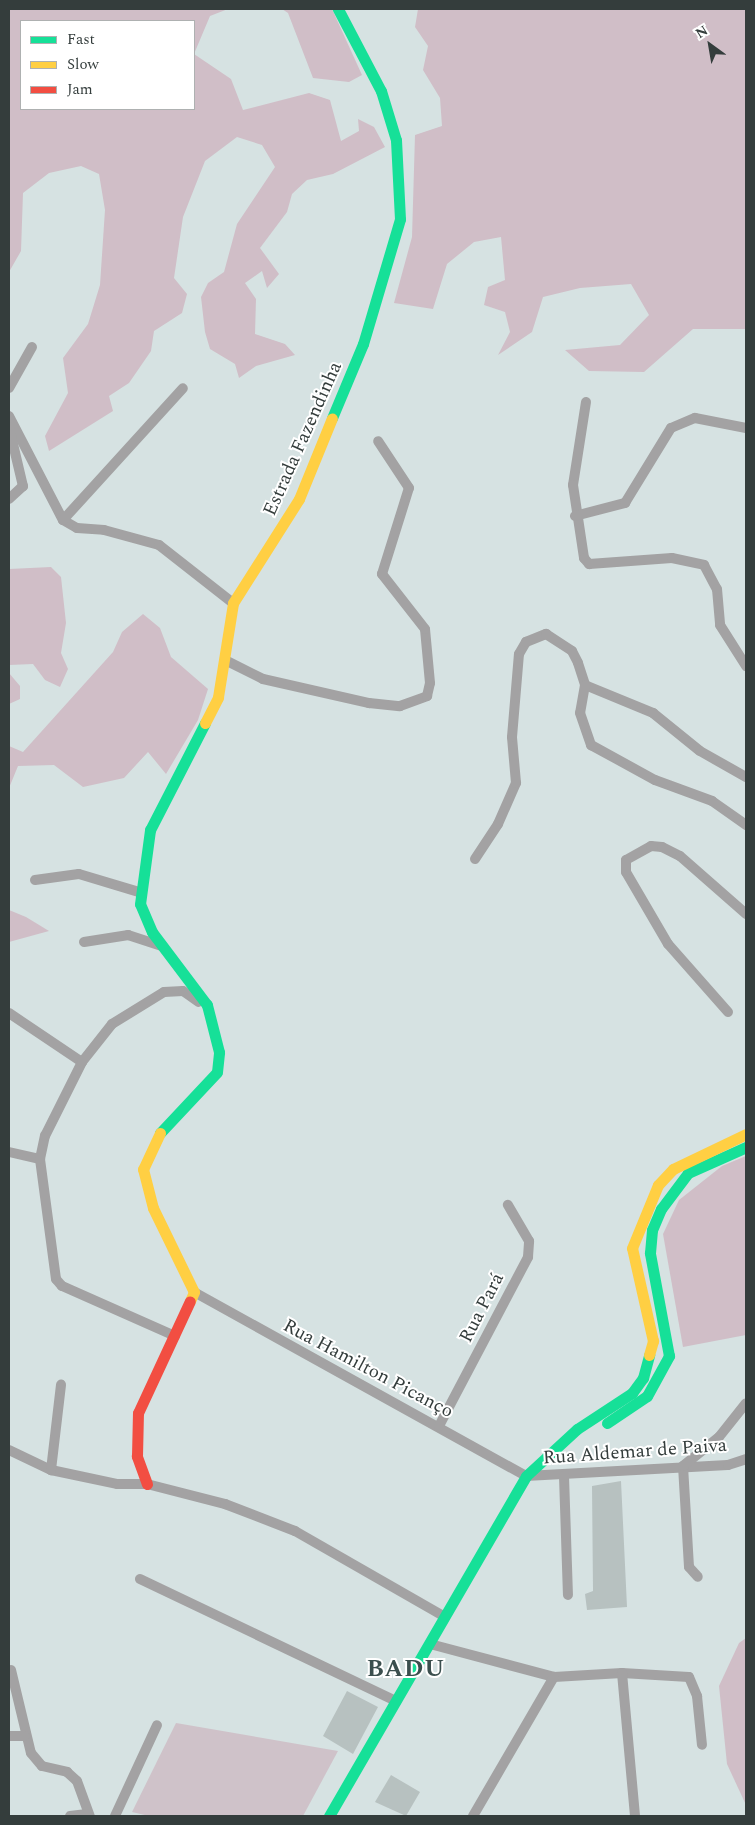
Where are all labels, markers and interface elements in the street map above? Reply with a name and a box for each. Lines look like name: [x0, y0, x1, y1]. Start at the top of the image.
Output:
legend: [20, 20, 195, 110]
north arrow: [685, 20, 735, 70]
text: N: [691, 20, 712, 44]
text: Fast: [67, 28, 95, 51]
text: Slow: [67, 53, 99, 76]
text: Jam: [67, 78, 93, 101]
street label: Estrada Fazendinha: [259, 358, 347, 520]
street label: Rua Pará: [455, 1269, 509, 1347]
street label: Rua Hamilton Picanço: [279, 1314, 457, 1424]
street label: Rua Aldemar de Paiva: [542, 1434, 728, 1470]
district label: BADU: [366, 1656, 446, 1684]

